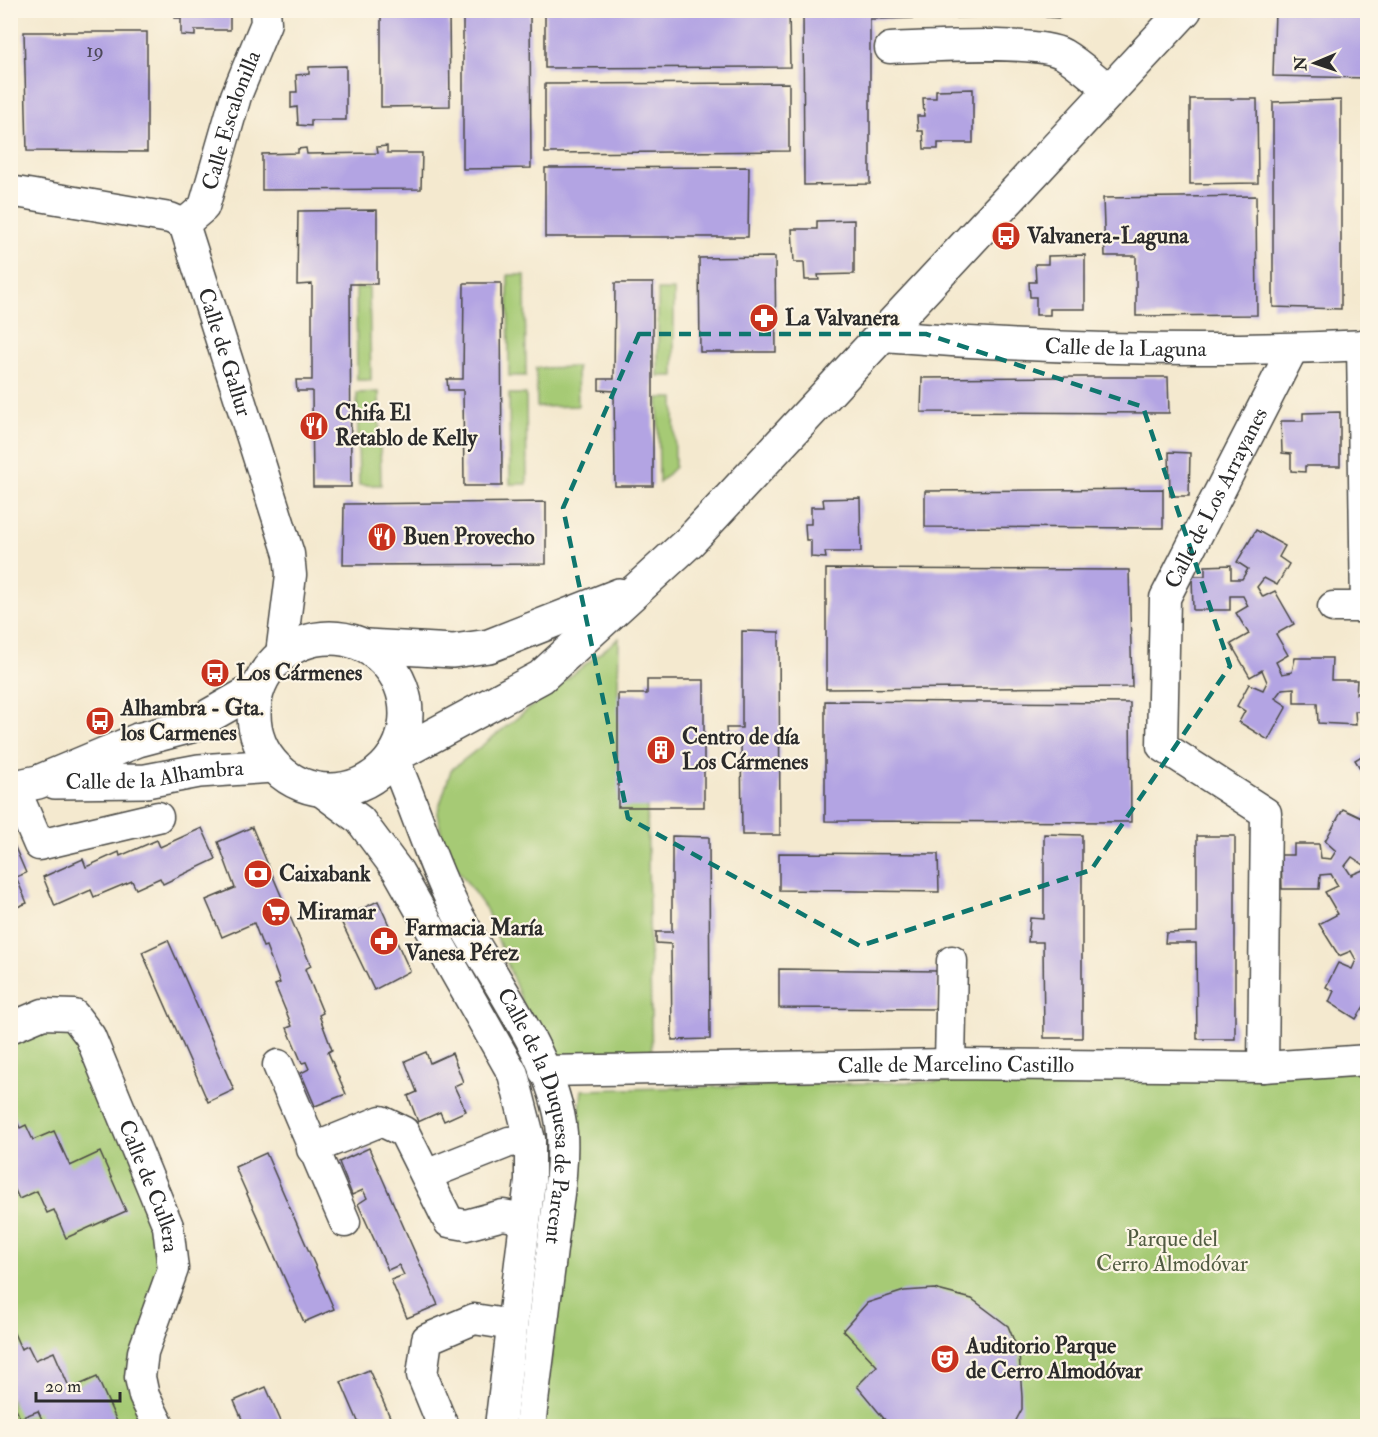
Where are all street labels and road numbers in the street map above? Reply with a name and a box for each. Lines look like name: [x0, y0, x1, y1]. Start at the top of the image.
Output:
street label: Calle Escalonilla: [196, 46, 267, 193]
street label: Calle de Gallur: [191, 284, 259, 421]
street label: Calle de la Laguna: [1044, 332, 1208, 363]
street label: Calle de Los Arrayanes: [1158, 403, 1274, 593]
street label: Calle de la Alhambra: [65, 754, 246, 796]
street label: Calle de la Duquesa de Parcent: [491, 983, 576, 1245]
street label: Calle de Marcelino Castillo: [837, 1050, 1074, 1080]
street label: Calle de Cullera: [112, 1116, 185, 1255]

